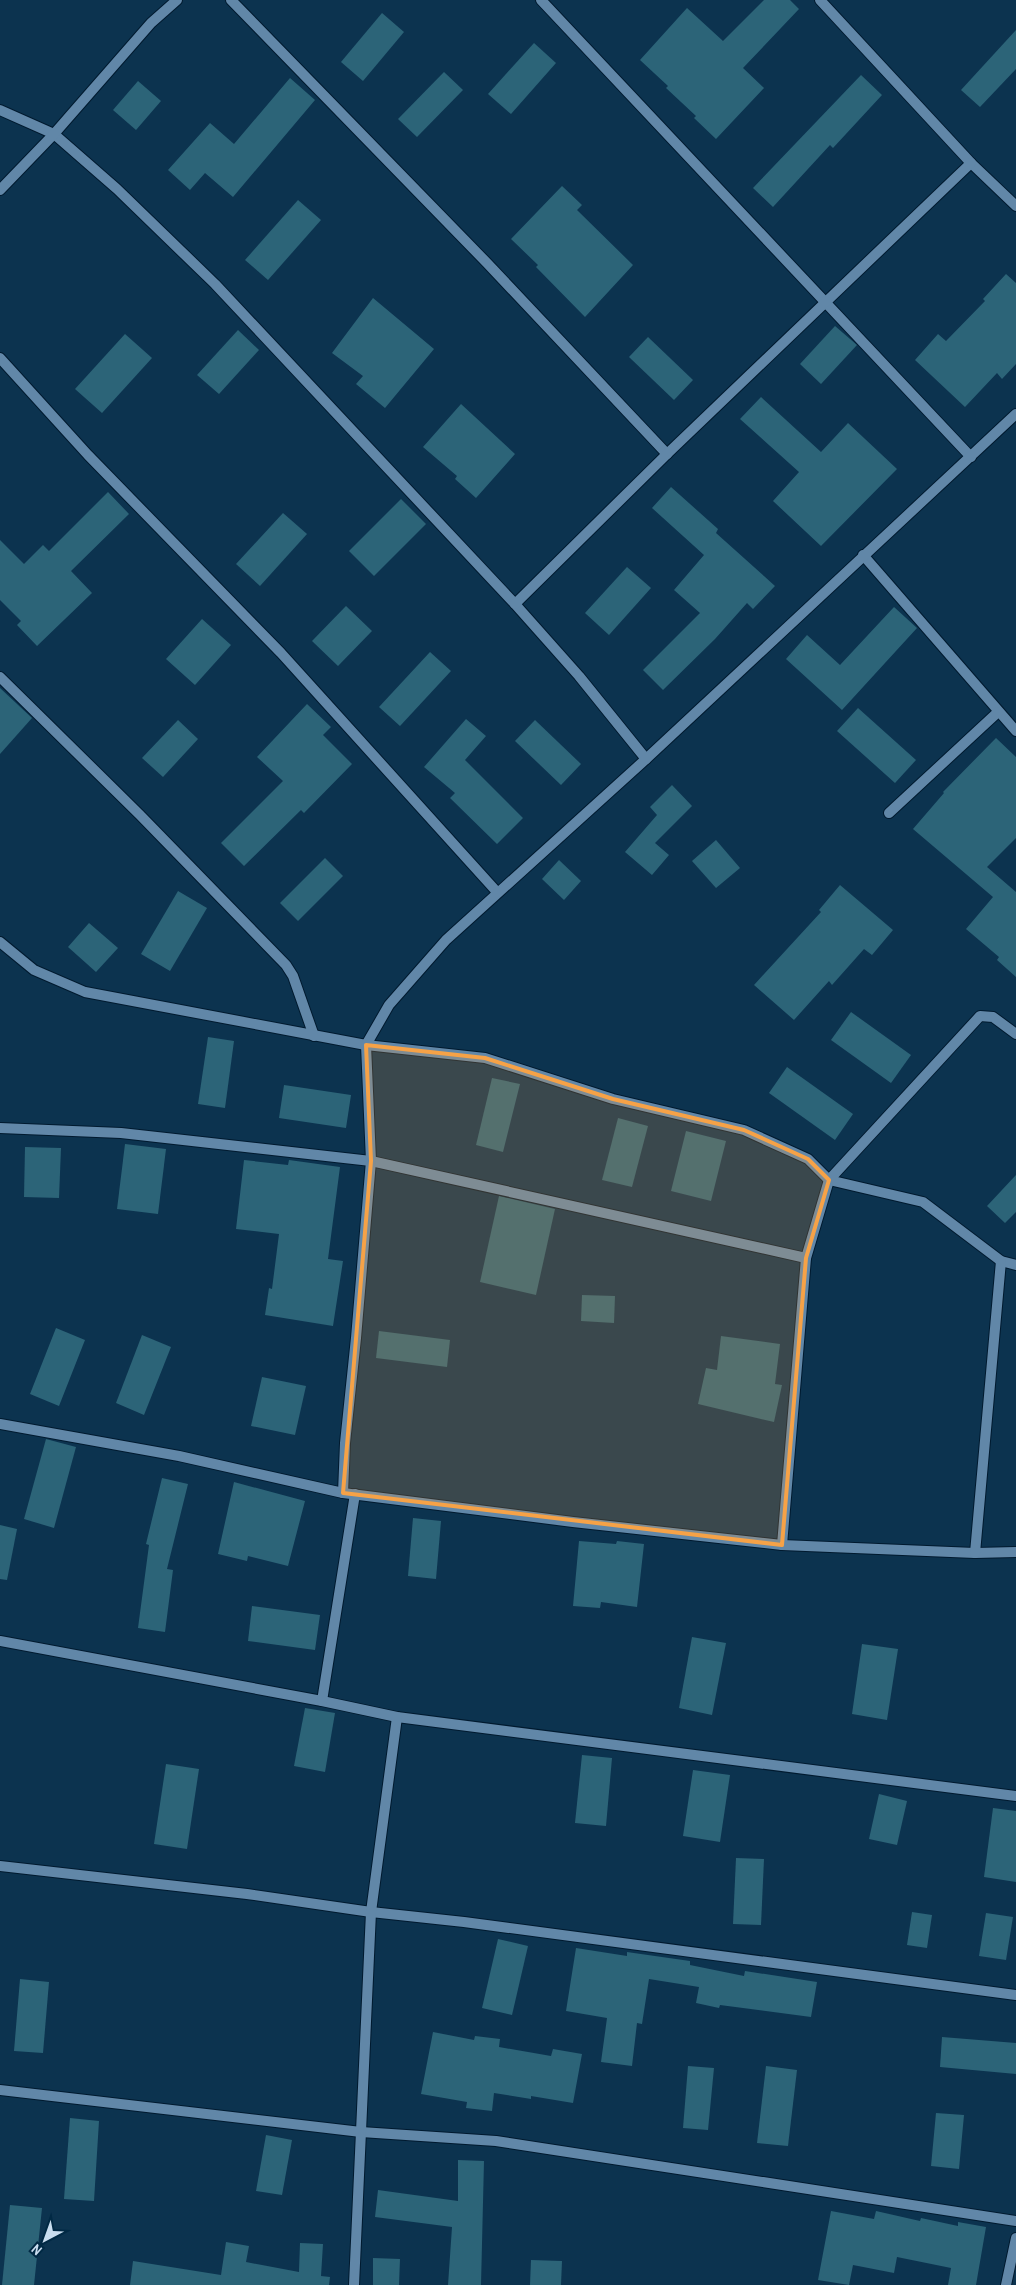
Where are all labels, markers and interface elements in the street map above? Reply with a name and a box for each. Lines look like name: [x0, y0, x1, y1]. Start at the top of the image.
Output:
north arrow: [20, 2215, 70, 2265]
text: N: [27, 2240, 46, 2259]

